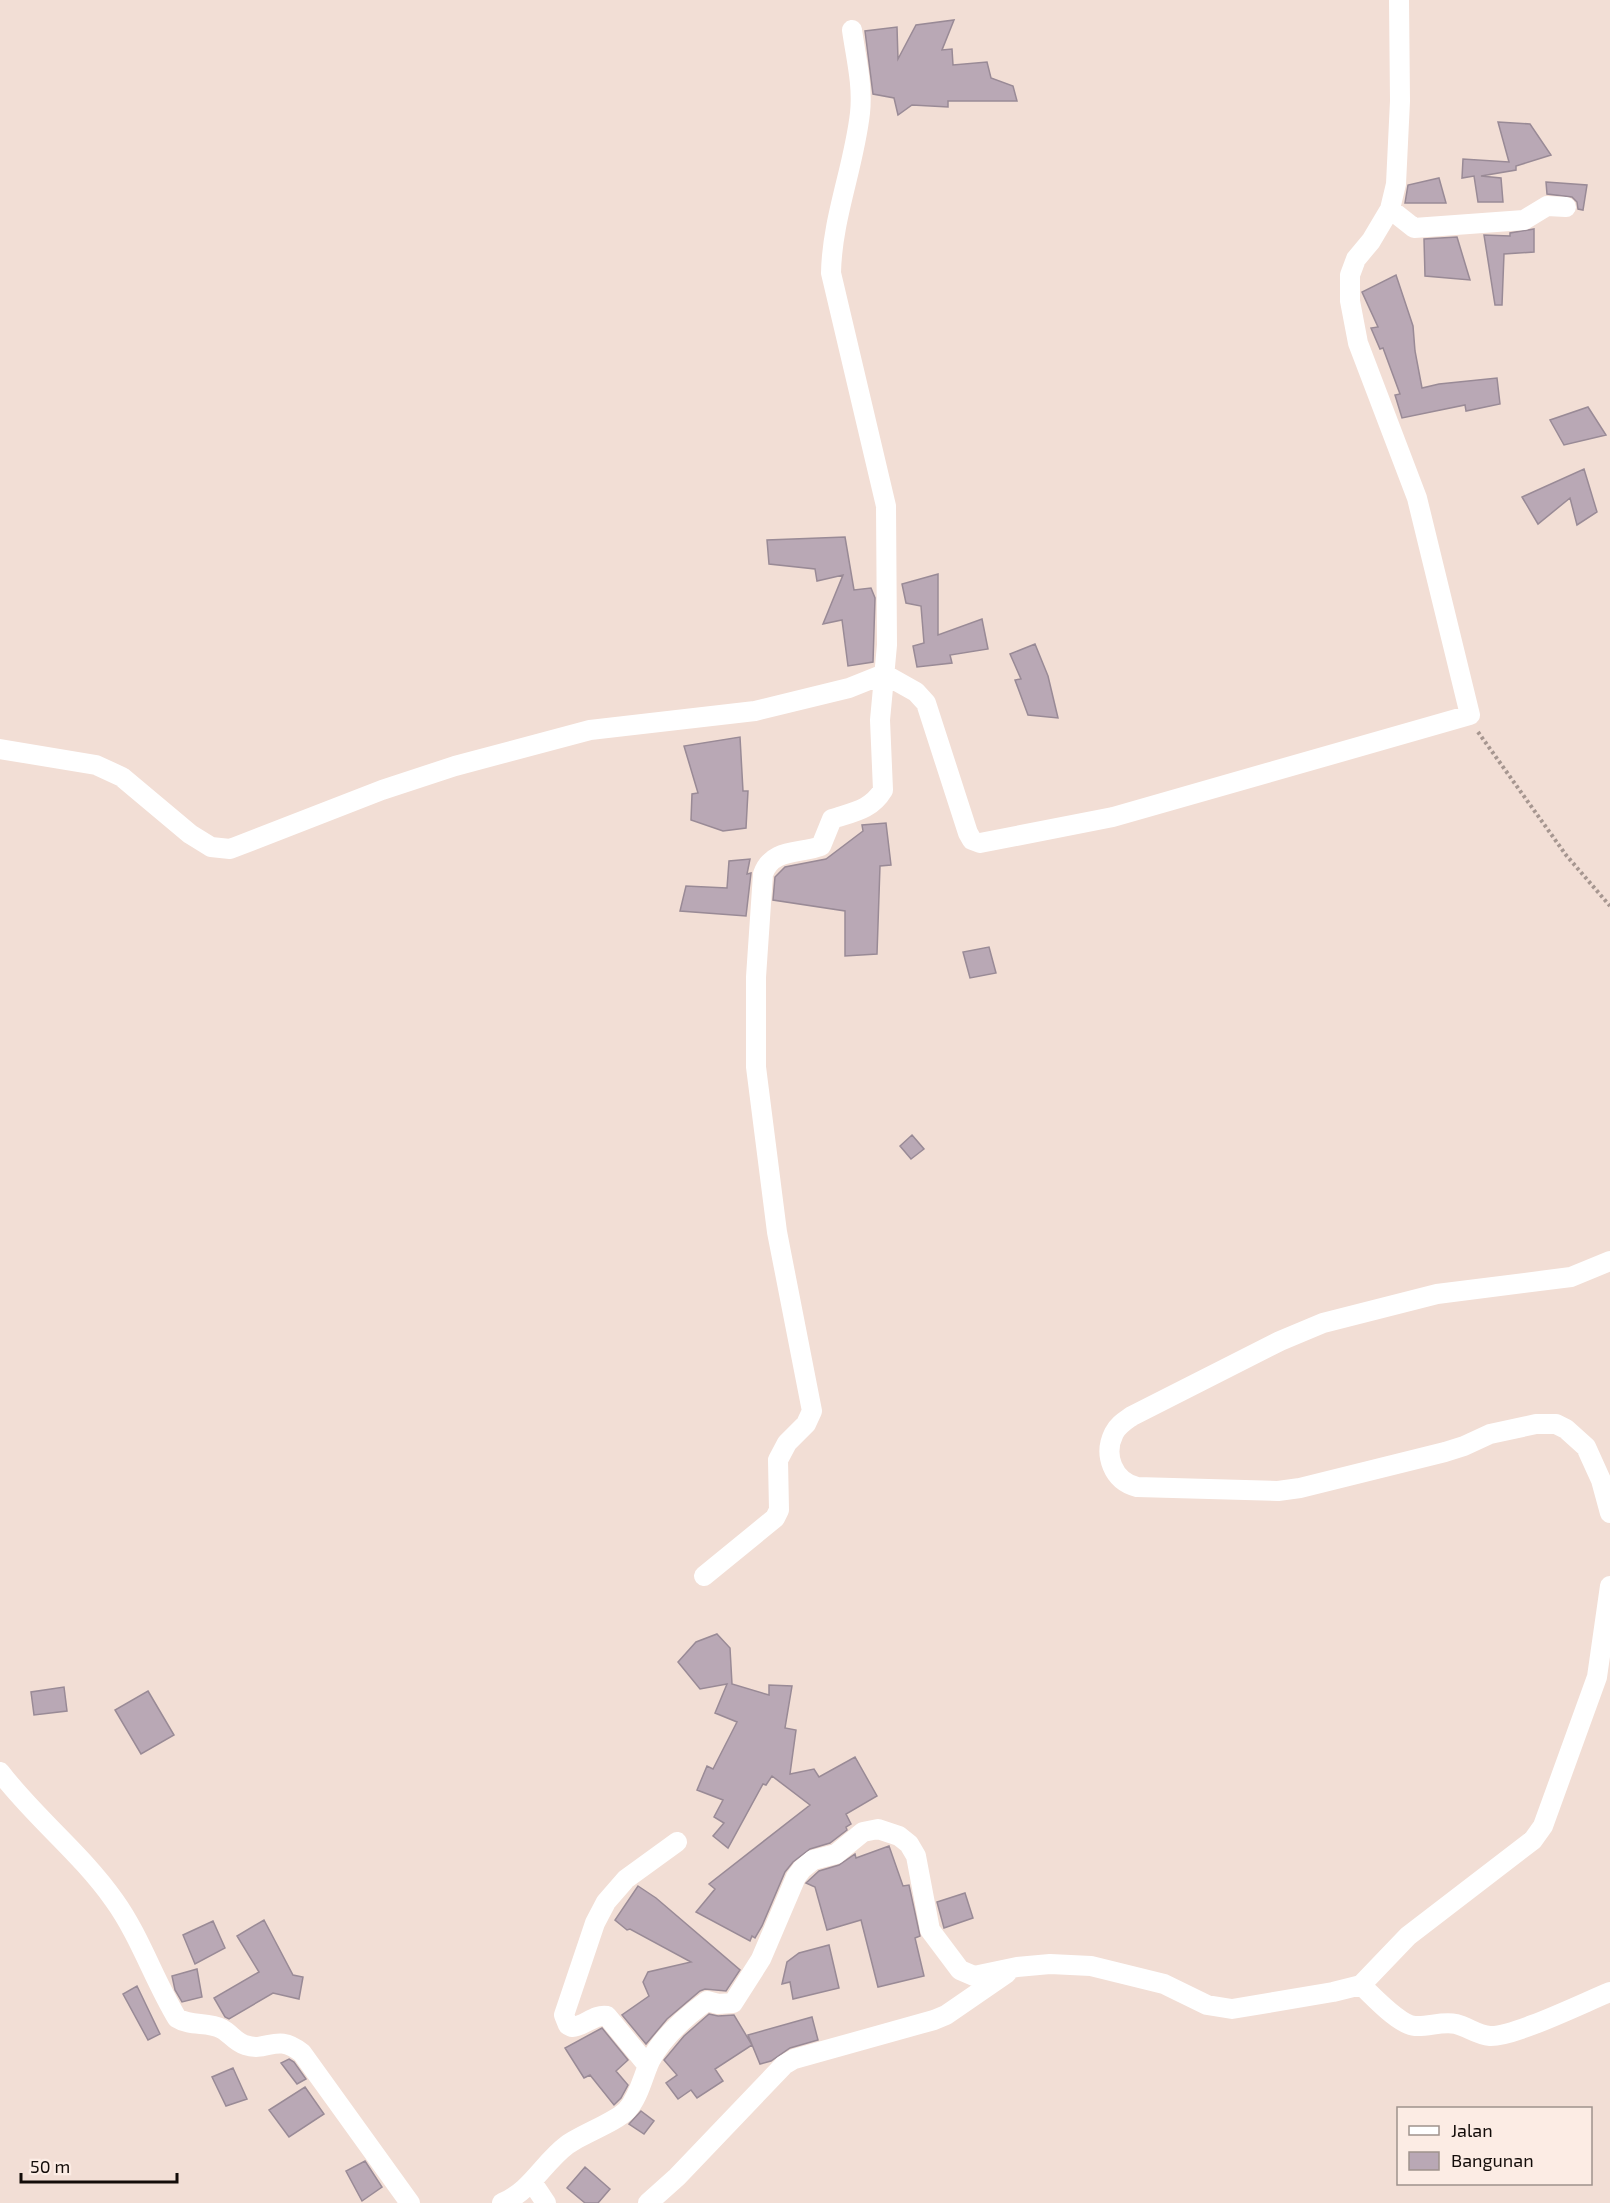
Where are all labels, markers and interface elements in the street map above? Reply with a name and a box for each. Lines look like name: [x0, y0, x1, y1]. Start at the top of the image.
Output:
legend: [1397, 2107, 1592, 2185]
text: Jalan: [1451, 2119, 1493, 2141]
scale bar: [21, 2146, 177, 2184]
text: Bangunan: [1451, 2149, 1534, 2171]
text: 50 m: [30, 2155, 70, 2177]

